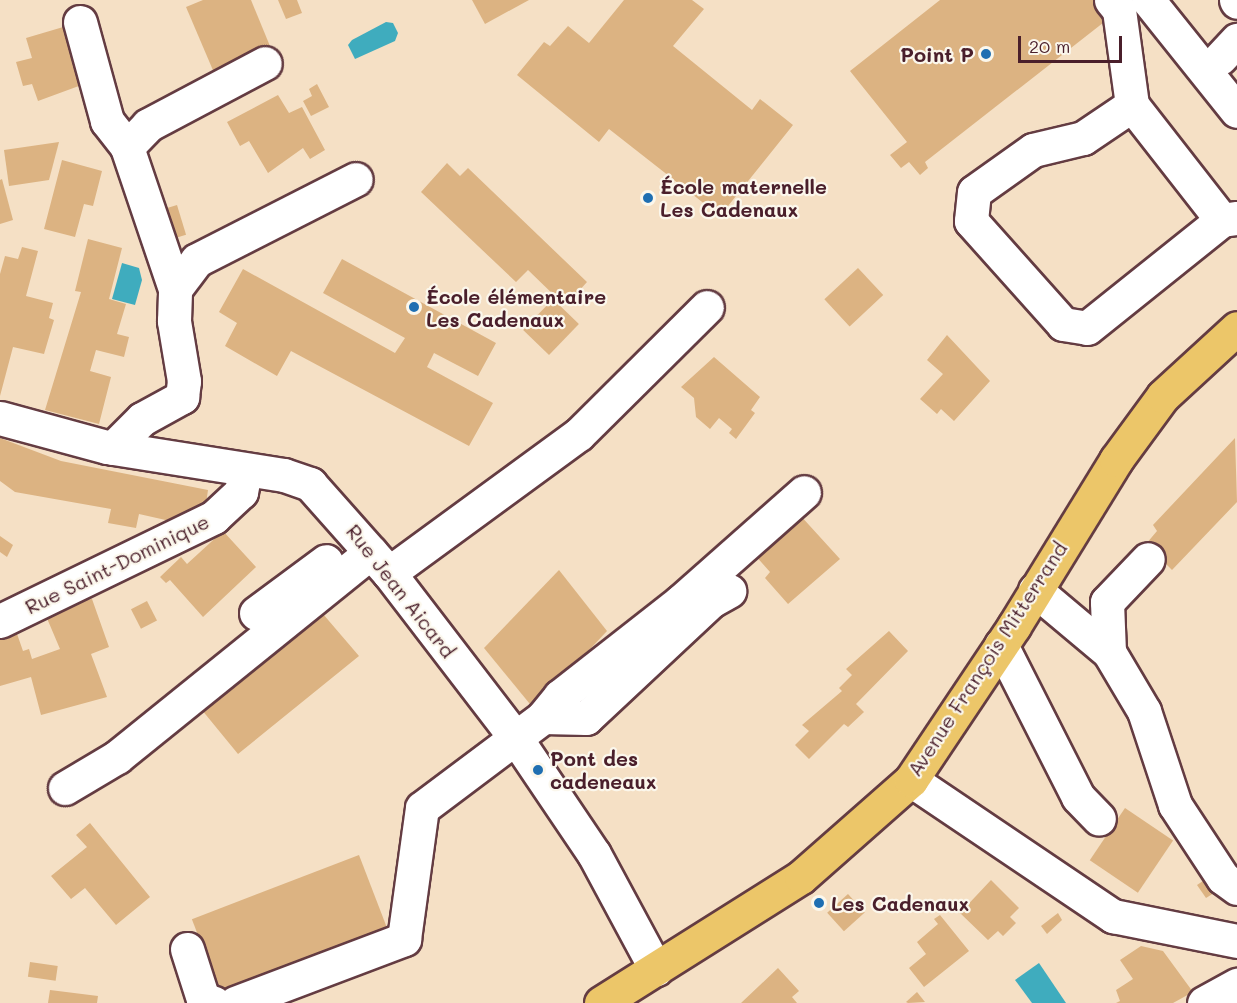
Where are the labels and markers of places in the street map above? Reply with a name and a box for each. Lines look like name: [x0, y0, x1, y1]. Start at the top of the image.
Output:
place label: Point P: [900, 42, 974, 66]
marker: Point P: [979, 47, 993, 61]
place label: École maternelle Les Cadenaux: [660, 174, 827, 221]
marker: École maternelle Les Cadenaux: [641, 191, 655, 205]
place label: École élémentaire Les Cadenaux: [426, 284, 606, 331]
marker: École élémentaire Les Cadenaux: [407, 300, 421, 314]
place label: Pont des cadeneaux: [550, 746, 656, 793]
marker: Pont des cadeneaux: [531, 763, 545, 777]
place label: Les Cadenaux: [831, 891, 969, 915]
marker: Les Cadenaux: [812, 896, 826, 910]

